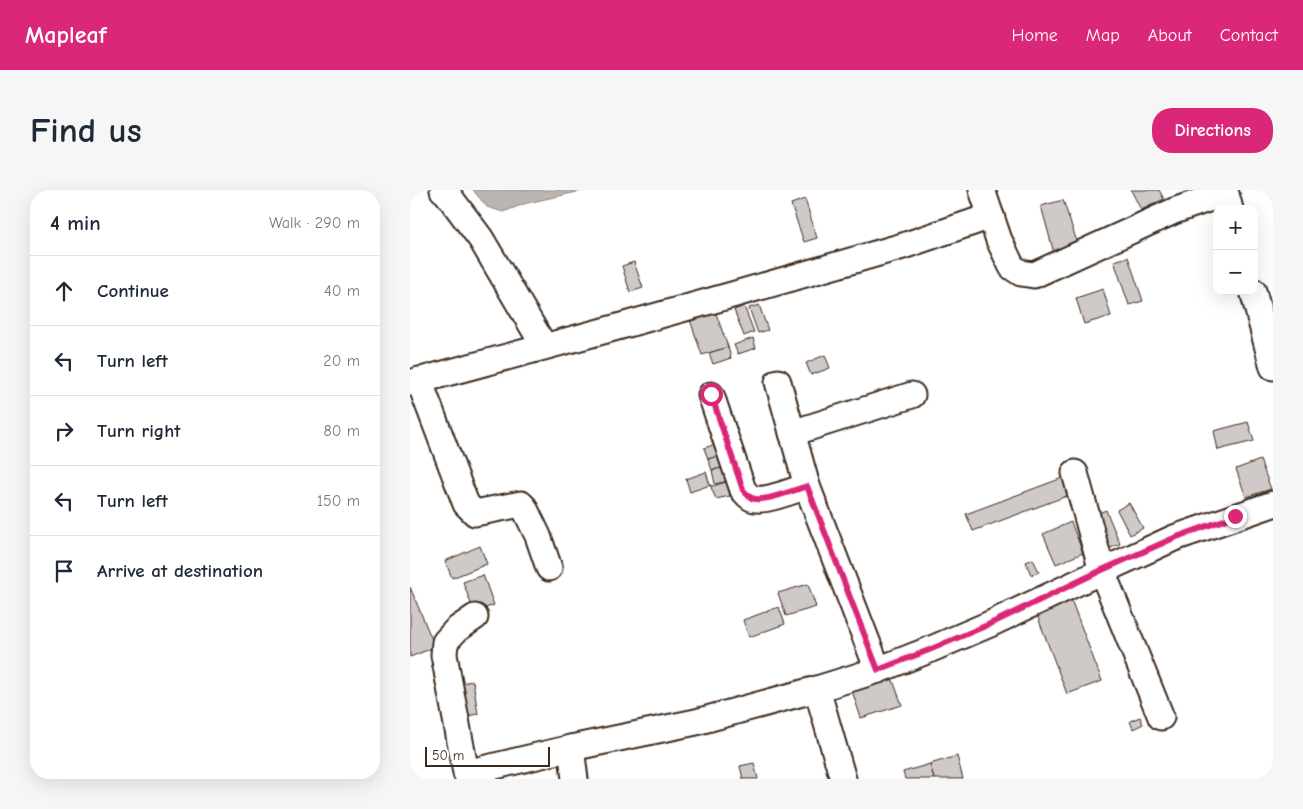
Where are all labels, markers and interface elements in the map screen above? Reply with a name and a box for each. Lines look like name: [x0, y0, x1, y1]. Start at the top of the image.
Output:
text: Mapleaf: [25, 21, 106, 49]
text: Home: [1011, 25, 1058, 46]
text: Map: [1086, 25, 1120, 46]
text: About: [1148, 25, 1192, 46]
text: Contact: [1220, 25, 1278, 46]
button: Directions: [1152, 108, 1273, 153]
text: Find us: [30, 110, 142, 151]
map controls: [1213, 205, 1258, 295]
button: +: [1213, 205, 1258, 250]
text: 4 min: [50, 211, 101, 235]
text: Walk · 290 m: [269, 214, 360, 232]
button: −: [1213, 250, 1258, 295]
icon: ahead: [50, 277, 78, 305]
text: Continue: [97, 280, 169, 302]
text: 40 m: [324, 282, 360, 300]
icon: left: [50, 347, 78, 375]
text: Turn left: [97, 350, 168, 372]
text: 20 m: [323, 352, 360, 370]
route start: [700, 383, 723, 406]
icon: right: [50, 417, 78, 445]
text: Turn right: [97, 420, 181, 442]
text: 80 m: [323, 422, 360, 440]
icon: left: [50, 487, 78, 515]
text: Turn left: [97, 490, 168, 512]
text: 150 m: [317, 492, 360, 510]
route end: [1224, 505, 1247, 528]
icon: arrive: [50, 557, 78, 585]
text: Arrive at destination: [97, 560, 263, 582]
scale bar: [425, 744, 550, 767]
text: 50 m: [432, 747, 464, 764]

